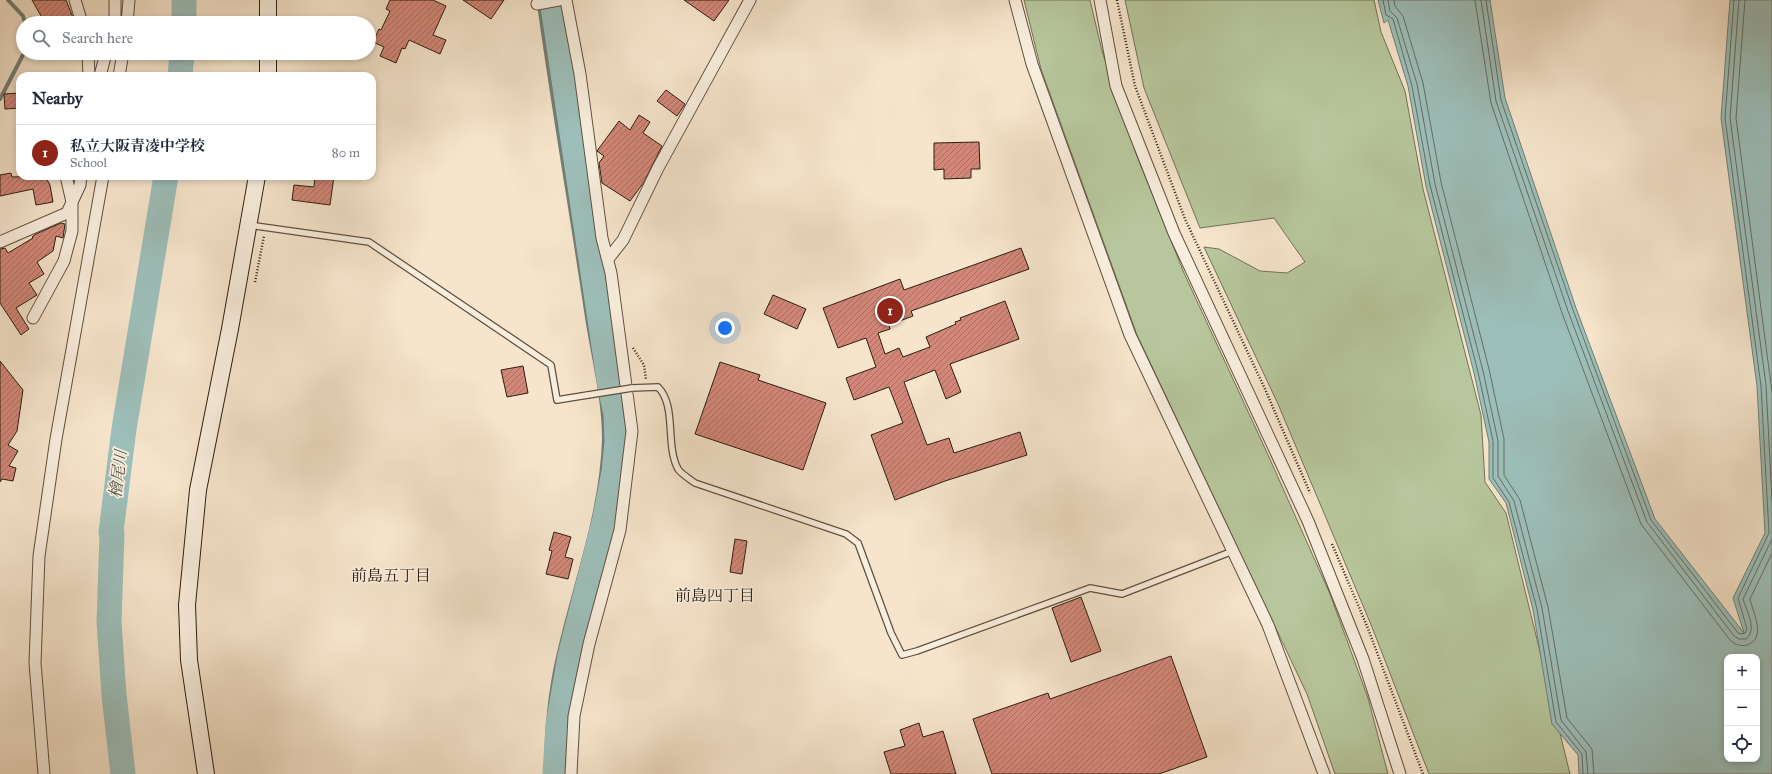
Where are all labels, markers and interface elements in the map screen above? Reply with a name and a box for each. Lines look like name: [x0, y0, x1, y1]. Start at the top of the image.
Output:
search box: [16, 16, 376, 60]
icon: search: [30, 27, 52, 49]
text: Search here: [62, 29, 133, 47]
text: Nearby: [32, 88, 83, 109]
text: 私立大阪青凌中学校: [70, 137, 205, 155]
text: 1: [42, 145, 48, 161]
text: 80 m: [332, 145, 360, 161]
text: School: [70, 155, 107, 171]
pin: 1: [877, 296, 903, 326]
your location: [715, 318, 735, 338]
water label: 檜尾川: [106, 447, 131, 499]
district label: 前島五丁目: [351, 566, 431, 585]
district label: 前島四丁目: [675, 586, 755, 605]
map controls: [1724, 654, 1760, 762]
button: +: [1724, 654, 1760, 690]
button: −: [1724, 690, 1760, 726]
button: locate: [1724, 726, 1760, 762]

